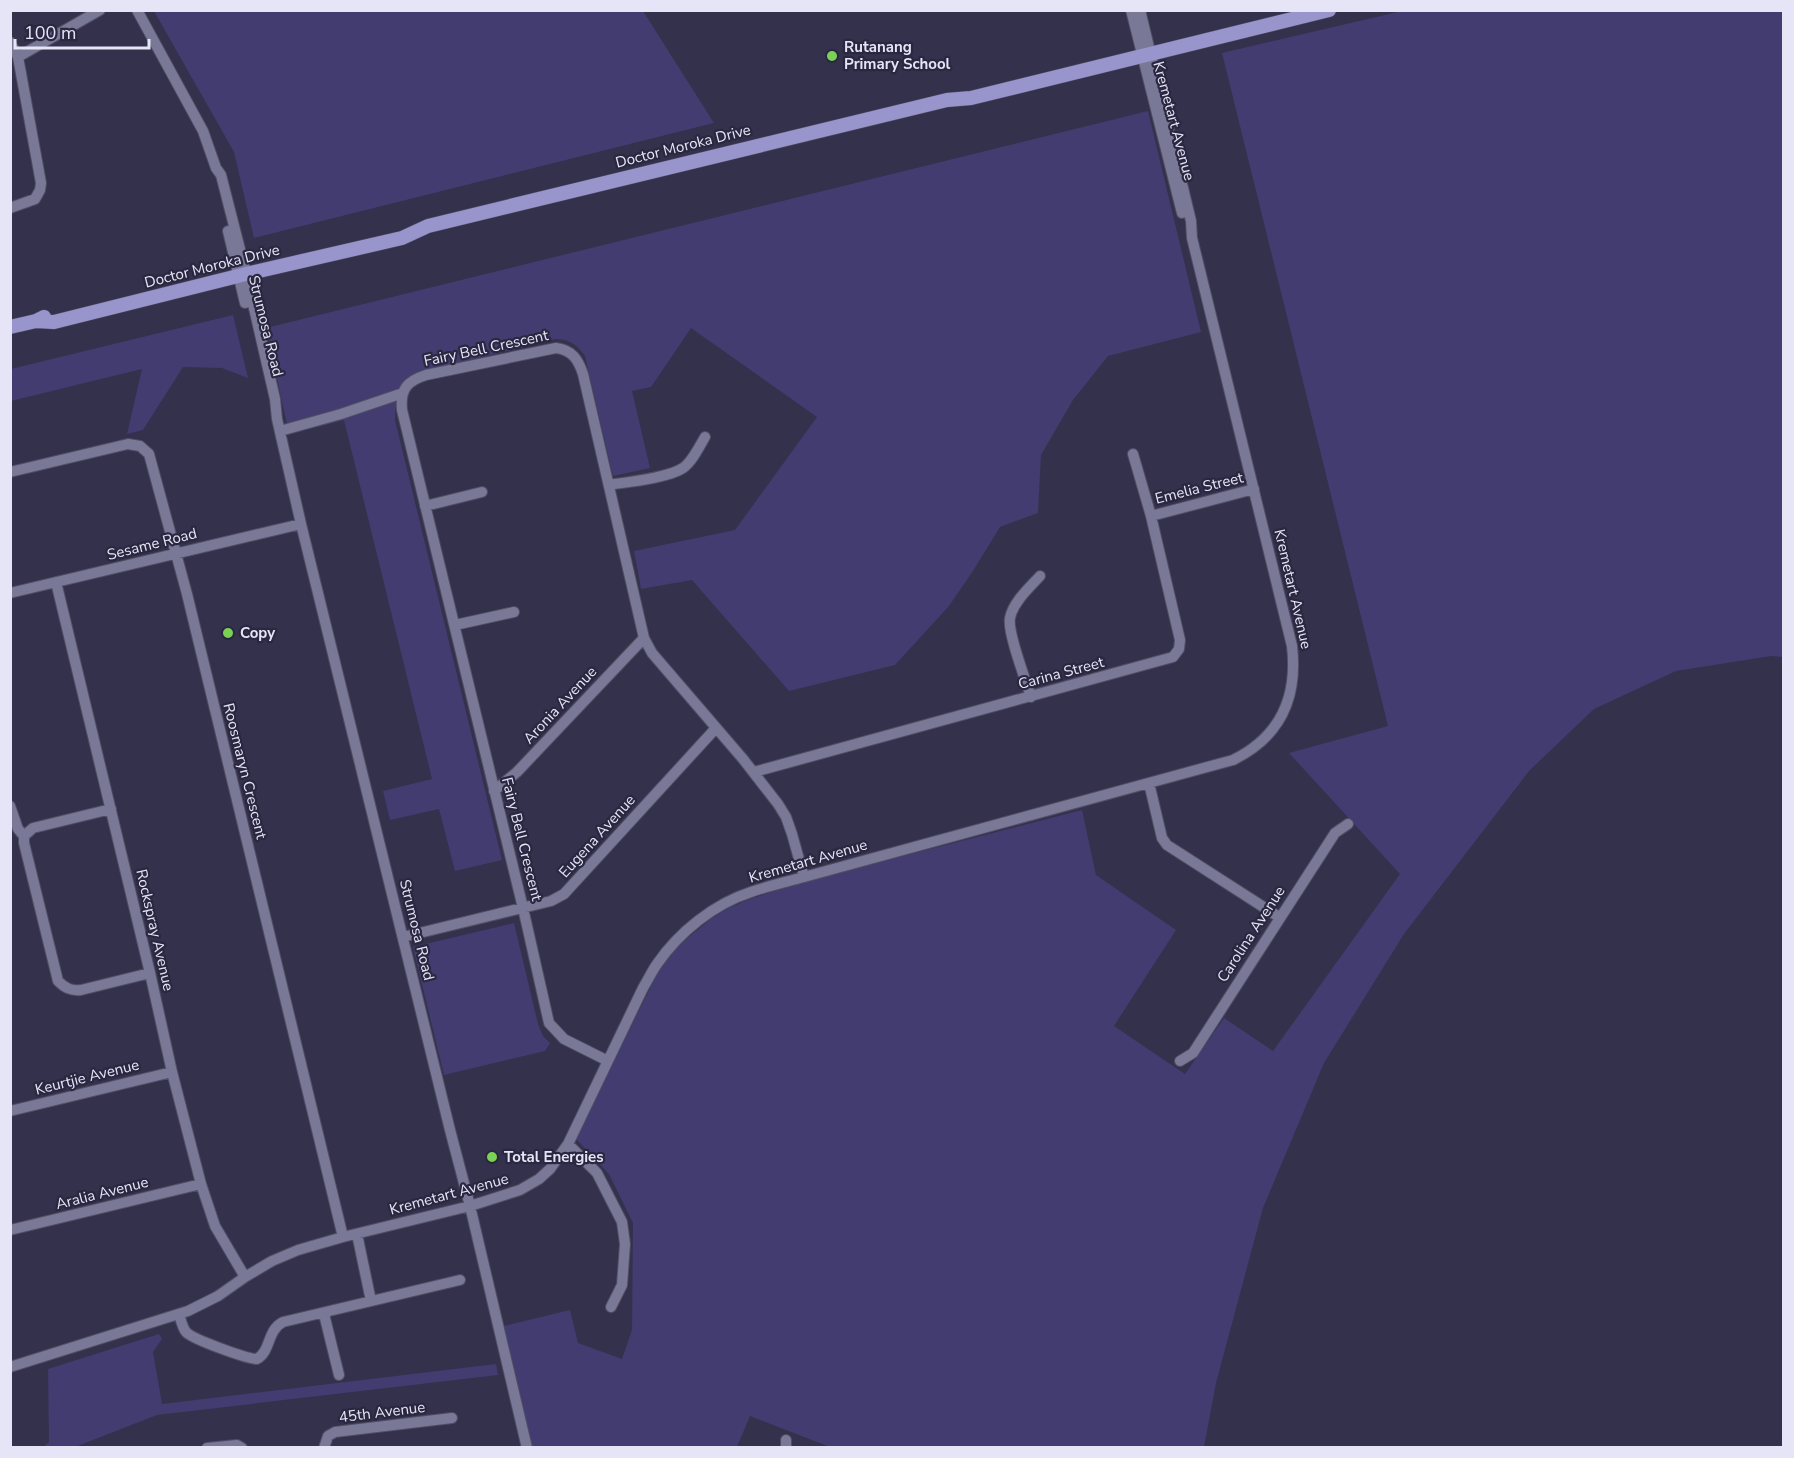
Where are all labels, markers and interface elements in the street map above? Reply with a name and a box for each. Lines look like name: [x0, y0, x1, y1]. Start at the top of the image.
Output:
scale bar: [15, 12, 148, 50]
text: 100 m: [24, 21, 76, 45]
place label: Rutanang Primary School: [844, 37, 951, 74]
marker: Rutanang Primary School: [825, 49, 839, 63]
street label: Kremetart Avenue: [1148, 59, 1200, 183]
street label: Doctor Moroka Drive: [613, 120, 753, 172]
street label: Doctor Moroka Drive: [142, 240, 282, 292]
street label: Strumosa Road: [244, 273, 288, 379]
street label: Fairy Bell Crescent: [422, 325, 551, 371]
street label: Emelia Street: [1153, 467, 1246, 509]
street label: Sesame Road: [105, 523, 199, 565]
street label: Kremetart Avenue: [1269, 527, 1317, 651]
place label: Copy: [240, 623, 275, 643]
marker: Copy: [221, 626, 235, 640]
street label: Carina Street: [1016, 652, 1107, 694]
street label: Aronia Avenue: [519, 662, 601, 748]
street label: Roosmaryn Crescent: [218, 701, 272, 842]
street label: Fairy Bell Crescent: [497, 775, 547, 904]
street label: Eugena Avenue: [554, 790, 640, 882]
street label: Kremetart Avenue: [746, 834, 870, 888]
street label: Rockspray Avenue: [131, 867, 179, 993]
street label: Strumosa Road: [395, 877, 439, 983]
street label: Carolina Avenue: [1212, 882, 1290, 986]
street label: Keurtjie Avenue: [33, 1054, 141, 1100]
place label: Total Energies: [504, 1147, 603, 1167]
marker: Total Energies: [485, 1150, 499, 1164]
street label: Kremetart Avenue: [387, 1168, 511, 1220]
street label: Aralia Avenue: [54, 1172, 150, 1214]
street label: 45th Avenue: [338, 1397, 426, 1427]

